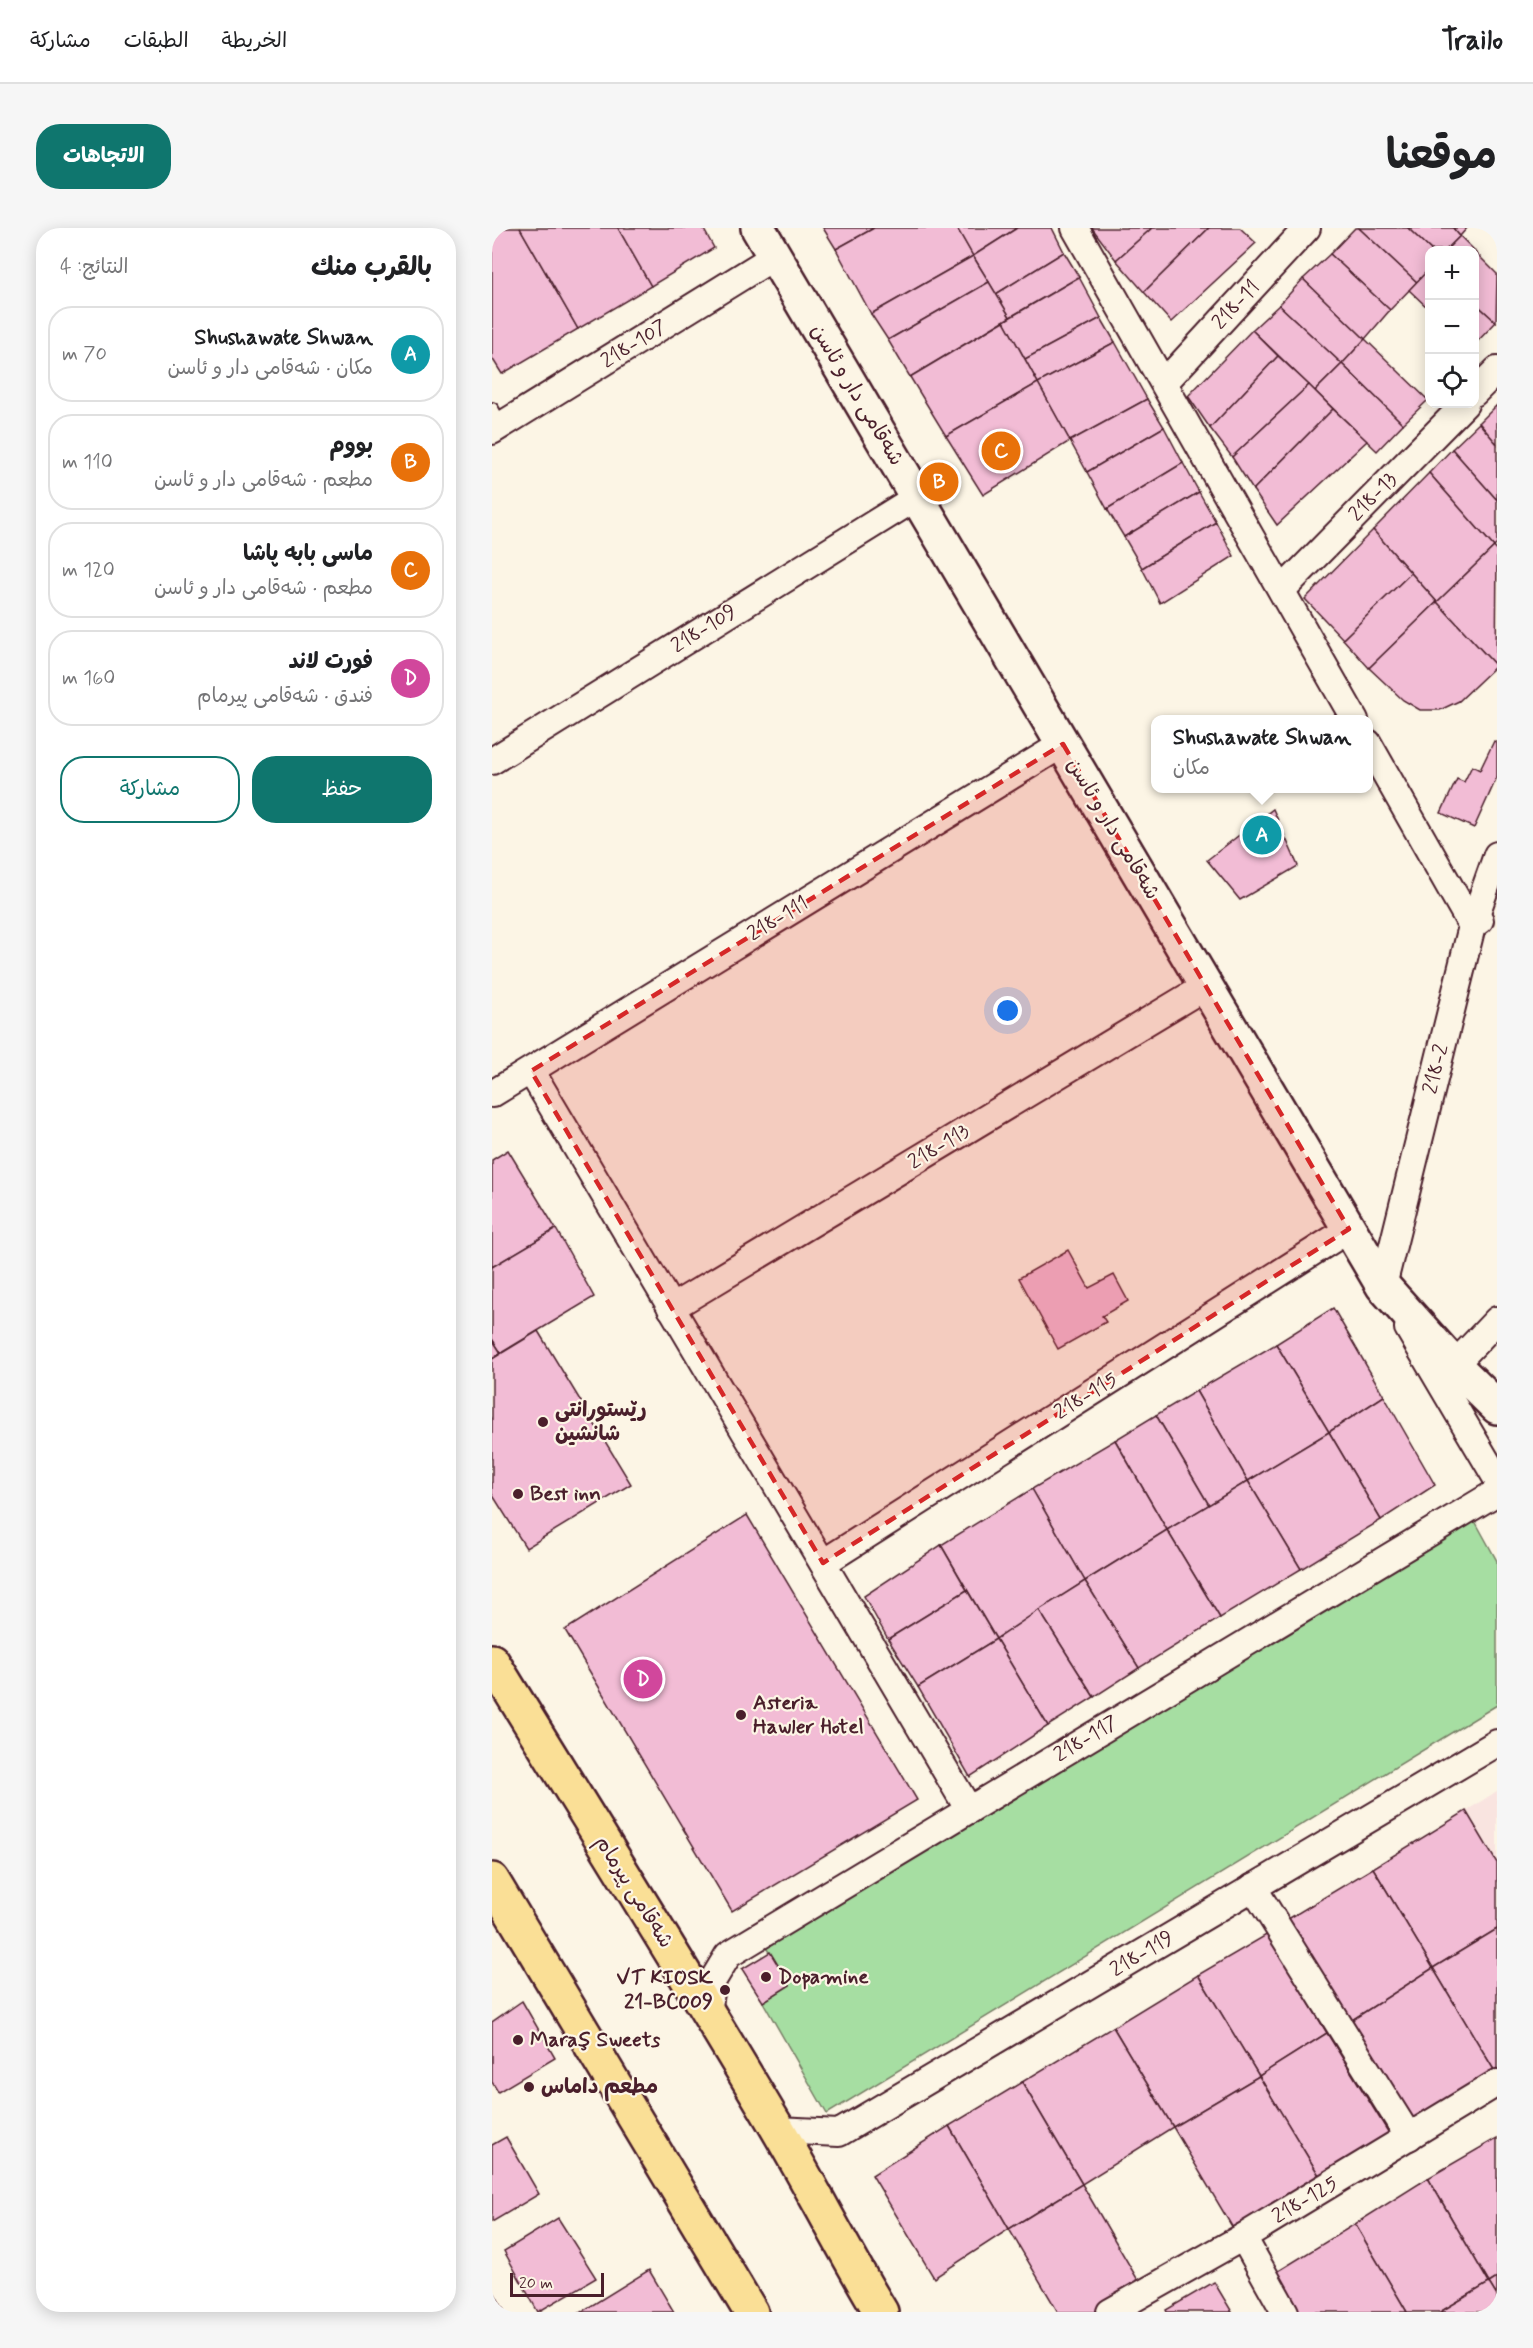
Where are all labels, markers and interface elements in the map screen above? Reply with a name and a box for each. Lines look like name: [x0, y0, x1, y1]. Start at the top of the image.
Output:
text: Trailo: [1442, 23, 1503, 60]
text: مشاركة: [30, 27, 91, 55]
text: الطبقات: [124, 27, 189, 55]
text: الخريطة: [222, 27, 287, 55]
button: الاتجاهات: [36, 124, 171, 189]
text: موقعنا: [1386, 129, 1497, 184]
map controls: [1425, 246, 1479, 408]
button: +: [1425, 246, 1479, 300]
text: بالقرب منك: [311, 251, 432, 285]
text: النتائج: 4: [60, 254, 129, 281]
street label: 218-11: [1206, 274, 1266, 336]
button: −: [1425, 300, 1479, 354]
street label: 218-107: [596, 313, 672, 375]
street label: شەقامی دار و ئاسن: [804, 319, 910, 471]
text: Shushawate Shwan: [194, 324, 373, 352]
text: 70 m: [62, 341, 107, 368]
text: A: [404, 341, 417, 368]
button: locate: [1425, 354, 1479, 408]
text: مكان · شەقامی دار و ئاسن: [168, 355, 373, 382]
pin: C: [982, 428, 1020, 474]
text: بووم: [329, 432, 373, 460]
text: 110 m: [62, 449, 113, 476]
text: B: [404, 449, 417, 476]
pin: B: [920, 460, 958, 504]
street label: 218-13: [1343, 466, 1403, 528]
text: مطعم · شەقامی دار و ئاسن: [154, 467, 373, 494]
text: ماسی بابە پاشا: [243, 540, 373, 568]
text: 120 m: [62, 557, 115, 584]
text: C: [403, 557, 418, 584]
text: مطعم · شەقامی دار و ئاسن: [154, 575, 373, 602]
street label: 218-109: [666, 598, 742, 660]
text: فورت لاند: [289, 648, 373, 676]
text: 160 m: [62, 665, 115, 692]
text: D: [404, 665, 417, 692]
text: فندق · شەقامی پیرمام: [197, 683, 373, 710]
popup: [1151, 715, 1373, 793]
text: Shushawate Shwan: [1173, 724, 1351, 752]
street label: شەقامی دار و ئاسن: [1060, 753, 1166, 905]
text: مكان: [1173, 755, 1210, 782]
button: مشاركة: [60, 756, 240, 823]
button: حفظ: [252, 756, 432, 823]
pin: A: [1242, 812, 1282, 858]
street label: 218-111: [742, 890, 814, 948]
your location: [993, 996, 1022, 1025]
street label: 218-2: [1416, 1041, 1456, 1097]
street label: 218-113: [903, 1118, 975, 1176]
street label: 218-115: [1049, 1366, 1123, 1426]
place label: رێستورانتی شانشین: [555, 1396, 647, 1448]
marker: رێستورانتی شانشین: [536, 1415, 550, 1429]
place label: Best inn: [530, 1480, 601, 1508]
marker: Best inn: [511, 1487, 525, 1501]
pin: D: [624, 1656, 662, 1702]
place label: Asteria Hawler Hotel: [753, 1689, 864, 1741]
marker: Asteria Hawler Hotel: [734, 1708, 748, 1722]
street label: 218-117: [1049, 1709, 1123, 1769]
street label: شەقامی پیرمام: [587, 1830, 680, 1954]
street label: 218-119: [1105, 1924, 1179, 1984]
place label: Dopamine: [778, 1963, 869, 1991]
place label: VT KIOSK 21-BC009: [617, 1964, 714, 2016]
marker: Dopamine: [759, 1970, 773, 1984]
marker: VT KIOSK 21-BC009: [718, 1983, 732, 1997]
place label: Maraş Sweets: [530, 2026, 661, 2054]
marker: Maraş Sweets: [511, 2033, 525, 2047]
place label: مطعم داماس: [541, 2073, 658, 2102]
marker: مطعم داماس: [522, 2080, 536, 2094]
street label: 218-125: [1267, 2169, 1343, 2231]
scale bar: [510, 2270, 604, 2298]
text: 20 m: [519, 2273, 553, 2294]

